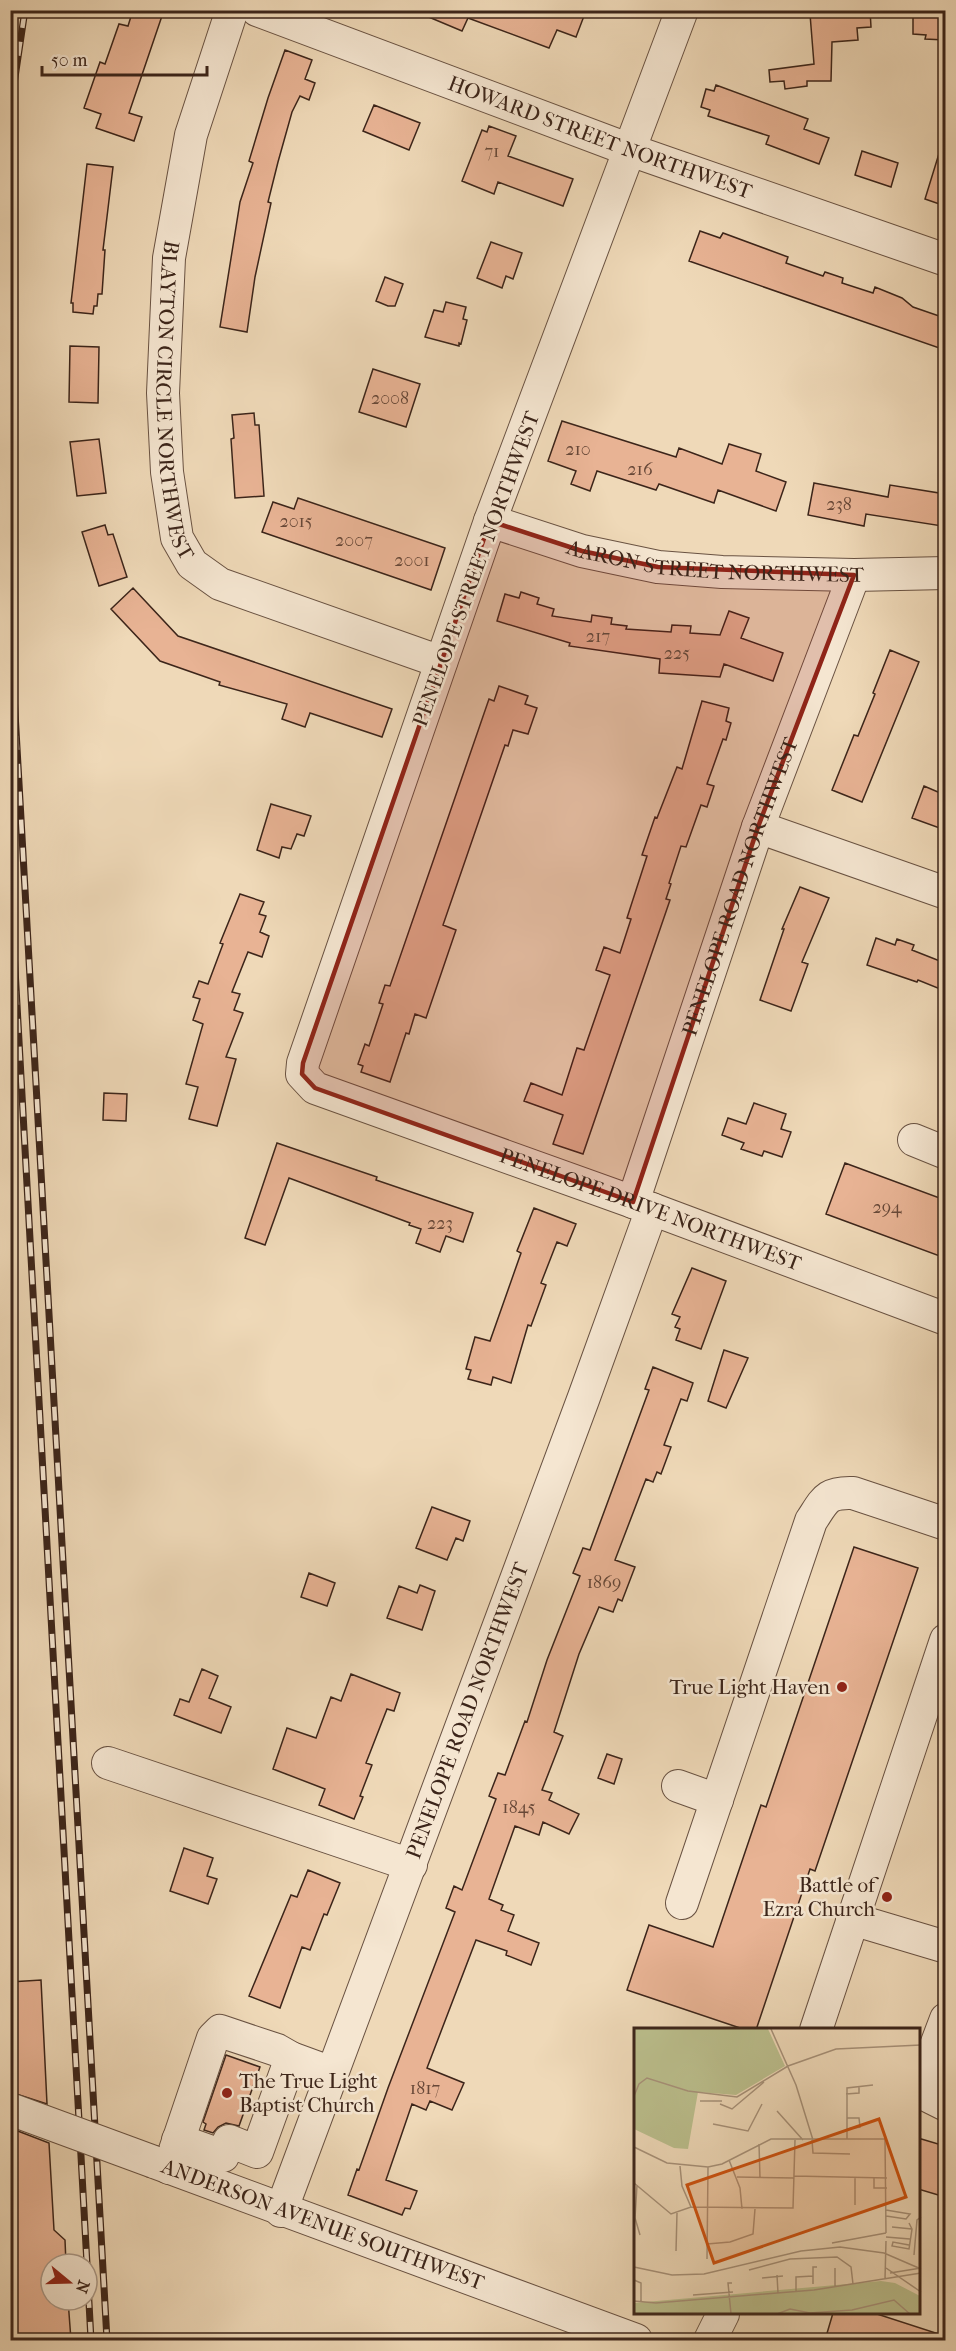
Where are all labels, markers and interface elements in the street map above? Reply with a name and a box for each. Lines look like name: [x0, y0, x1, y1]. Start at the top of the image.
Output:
scale bar: [42, 39, 207, 77]
text: 50 m: [51, 50, 88, 71]
street label: HOWARD STREET NORTHWEST: [445, 71, 756, 204]
house number: 71: [484, 141, 500, 162]
street label: BLAYTON CIRCLE NORTHWEST: [151, 239, 200, 565]
house number: 2008: [371, 388, 409, 409]
street label: PENELOPE STREET NORTHWEST: [408, 407, 545, 730]
house number: 210: [565, 439, 591, 460]
house number: 216: [627, 459, 653, 480]
house number: 238: [826, 494, 852, 515]
house number: 2015: [279, 511, 313, 532]
house number: 2007: [335, 530, 373, 551]
street label: AARON STREET NORTHWEST: [563, 535, 865, 587]
house number: 2001: [394, 550, 430, 571]
house number: 217: [586, 626, 610, 647]
house number: 225: [664, 643, 690, 664]
street label: PENELOPE ROAD NORTHWEST: [677, 733, 803, 1039]
street label: PENELOPE DRIVE NORTHWEST: [496, 1143, 805, 1276]
house number: 294: [872, 1197, 902, 1218]
house number: 223: [427, 1213, 453, 1234]
street label: PENELOPE ROAD NORTHWEST: [401, 1558, 534, 1862]
house number: 1869: [587, 1572, 621, 1593]
place label: True Light Haven: [669, 1675, 830, 1699]
marker: True Light Haven: [835, 1680, 849, 1694]
house number: 1845: [502, 1797, 536, 1818]
place label: Battle of Ezra Church: [762, 1873, 879, 1921]
marker: Battle of Ezra Church: [880, 1890, 894, 1904]
inset map: [634, 2028, 920, 2315]
place label: The True Light Baptist Church: [239, 2069, 378, 2117]
house number: 1817: [410, 2078, 441, 2099]
marker: The True Light Baptist Church: [220, 2086, 234, 2100]
street label: ANDERSON AVENUE SOUTHWEST: [157, 2153, 488, 2295]
north arrow: [39, 2252, 99, 2312]
text: N: [71, 2278, 94, 2296]

